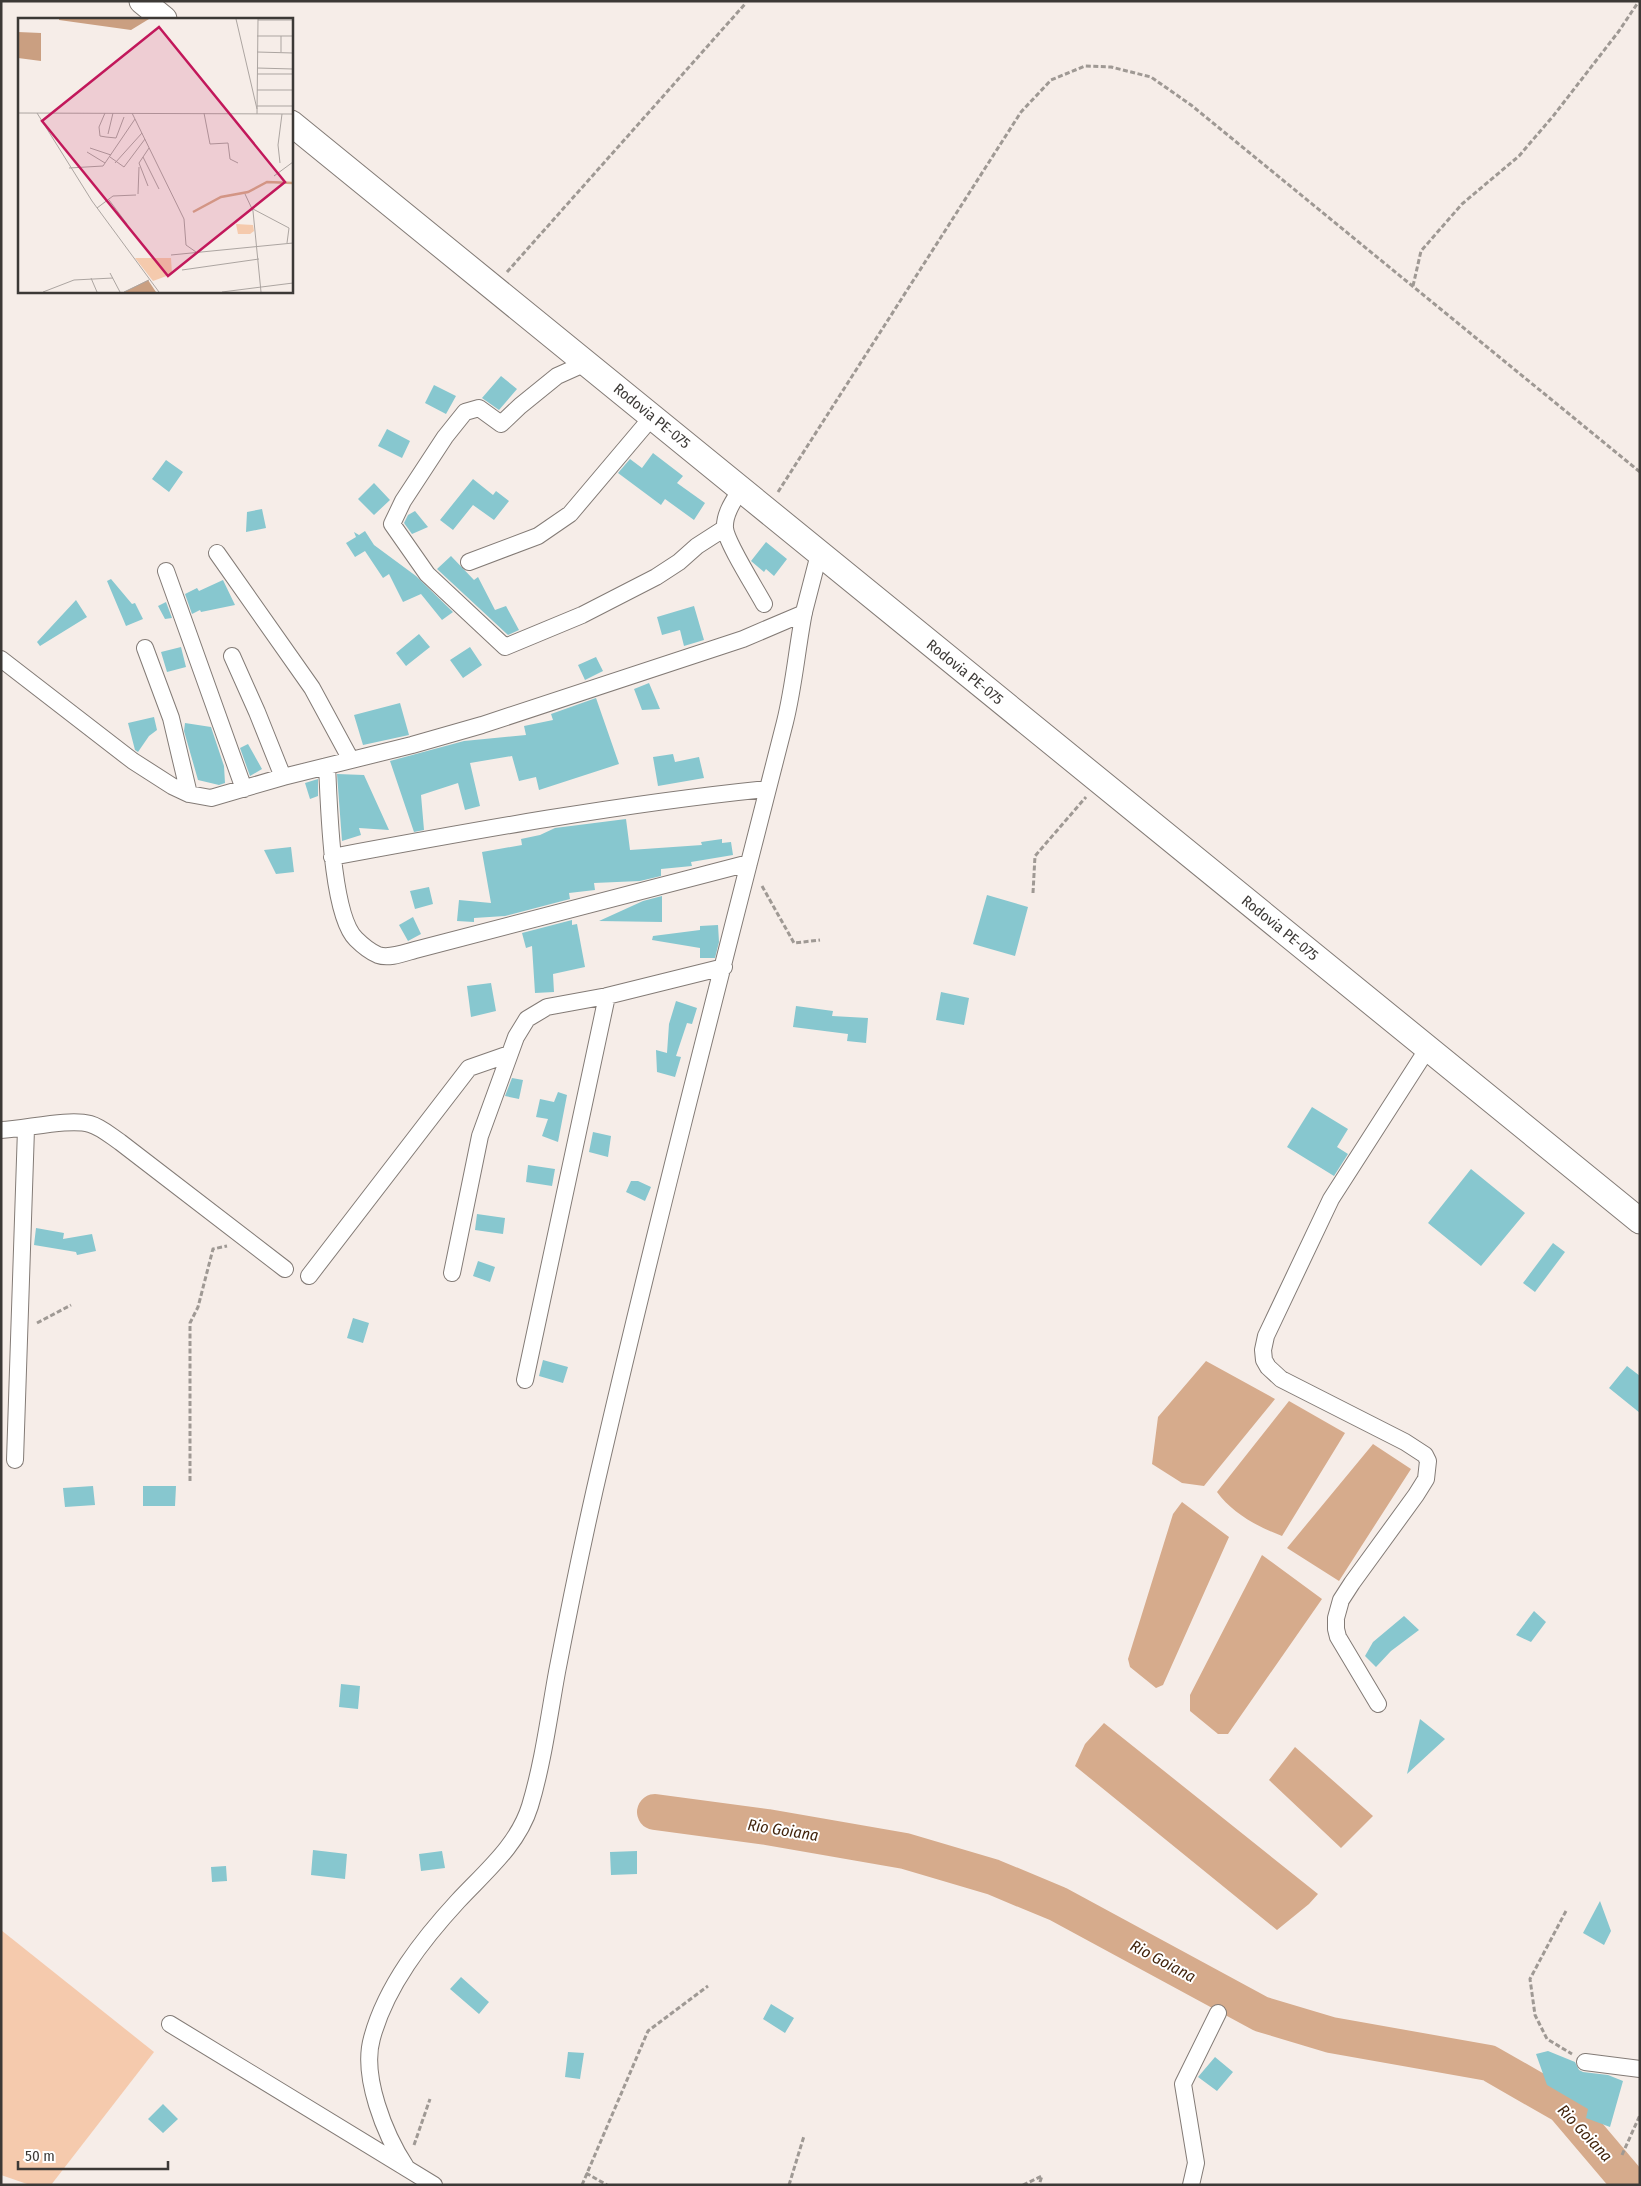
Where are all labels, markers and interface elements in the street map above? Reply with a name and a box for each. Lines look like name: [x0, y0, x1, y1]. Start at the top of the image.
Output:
inset map: [18, 18, 292, 292]
street label: Rodovia PE-075: [610, 380, 694, 452]
street label: Rodovia PE-075: [923, 636, 1007, 708]
street label: Rodovia PE-075: [1238, 892, 1322, 964]
water label: Rio Goiana: [746, 1815, 820, 1845]
water label: Rio Goiana: [1127, 1936, 1199, 1986]
water label: Rio Goiana: [1554, 2100, 1616, 2166]
scale bar: [18, 2138, 168, 2170]
text: 50 m: [25, 2147, 55, 2165]

